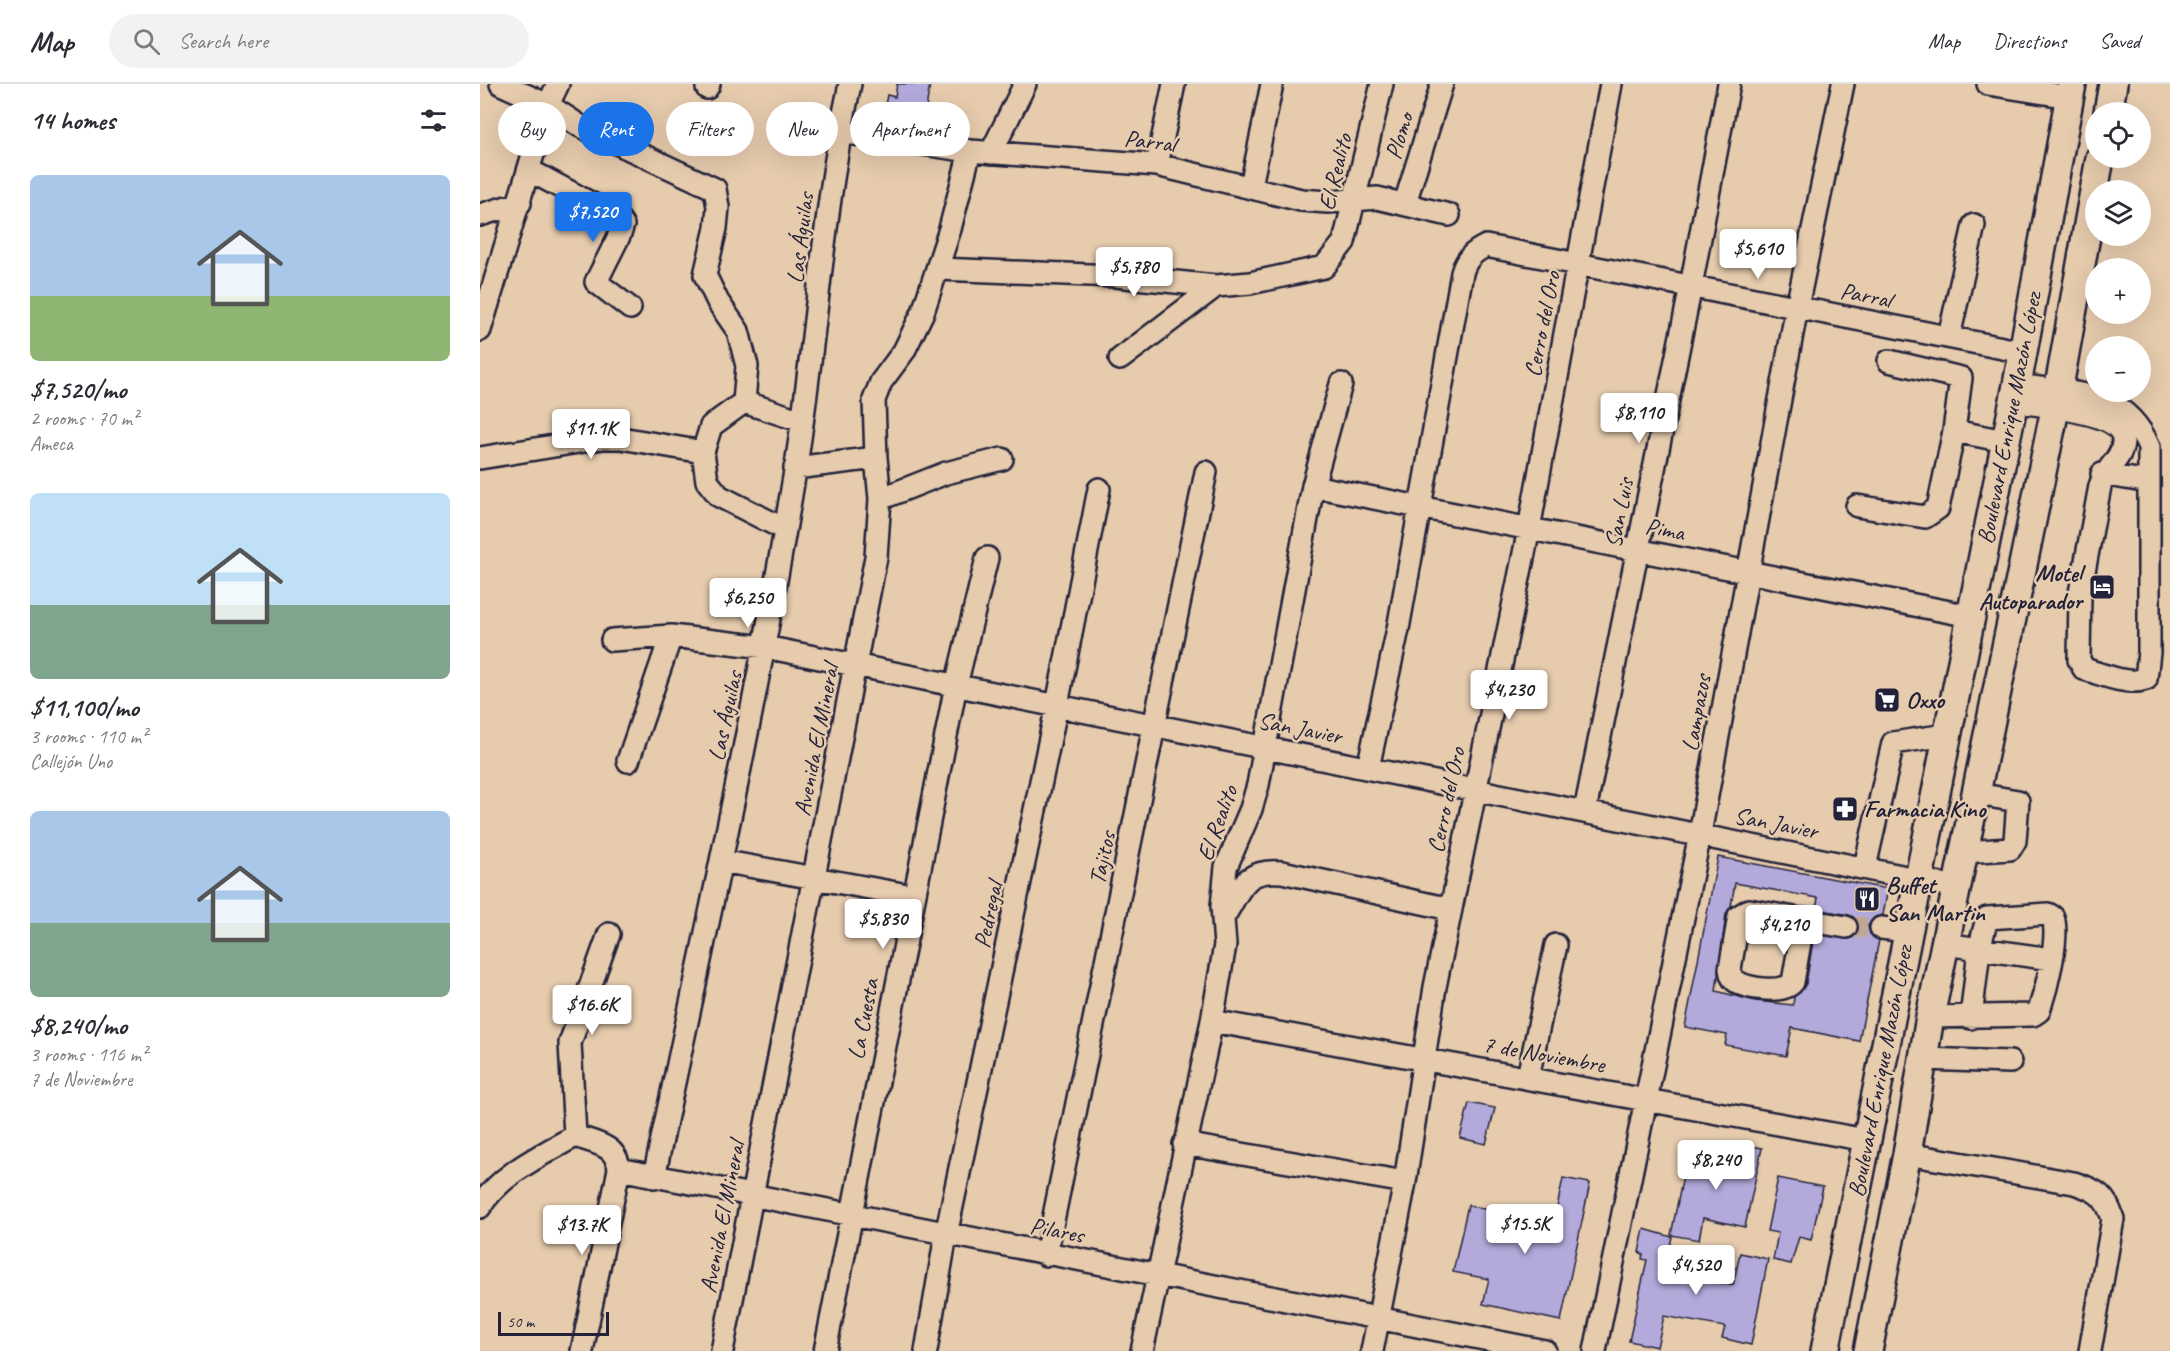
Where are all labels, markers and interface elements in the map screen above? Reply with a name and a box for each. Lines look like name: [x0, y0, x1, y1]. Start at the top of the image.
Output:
search box: [109, 14, 529, 68]
text: Map: [30, 24, 73, 59]
icon: search: [130, 25, 163, 58]
text: Search here: [178, 27, 268, 55]
text: Map: [1928, 28, 1960, 54]
text: Directions: [1993, 28, 2066, 54]
text: Saved: [2099, 28, 2140, 54]
chip: Buy: [498, 102, 566, 156]
chip: Rent: [578, 102, 654, 156]
chip: Filters: [666, 102, 754, 156]
chip: New: [766, 102, 838, 156]
chip: Apartment: [850, 102, 970, 156]
map controls: [2085, 102, 2151, 402]
button: locate: [2085, 102, 2151, 168]
text: 14 homes: [30, 104, 115, 137]
icon: filters: [417, 104, 450, 137]
street label: Plomo: [1378, 107, 1421, 163]
street label: Parral: [1123, 123, 1181, 160]
street label: El Realito: [1311, 129, 1359, 213]
button: layers: [2085, 180, 2151, 246]
street label: Las Águilas: [780, 189, 821, 285]
pin: $7,520: [544, 192, 642, 243]
text: $7,520: [569, 199, 617, 224]
icon: home: [186, 214, 294, 322]
pin: $5,610: [1709, 229, 1807, 280]
text: $5,610: [1733, 236, 1783, 261]
pin: $5,780: [1085, 247, 1183, 298]
text: $5,780: [1110, 254, 1158, 279]
button: +: [2085, 258, 2151, 324]
street label: Cerro del Oro: [1517, 267, 1567, 379]
street label: Parral: [1838, 275, 1898, 315]
street label: Boulevard Enrique Mazón López: [1970, 287, 2049, 546]
button: −: [2085, 336, 2151, 402]
text: $7,520/mo: [30, 373, 126, 406]
pin: $8,110: [1590, 393, 1688, 444]
text: $8,110: [1615, 400, 1663, 425]
text: 2 rooms · 70 m²: [30, 406, 138, 431]
pin: $11.1K: [542, 409, 640, 460]
text: $11.1K: [566, 416, 616, 441]
text: Ameca: [30, 431, 73, 456]
street label: San Luis: [1598, 474, 1641, 550]
street label: Pima: [1643, 511, 1688, 548]
icon: home: [186, 532, 294, 640]
place label: Motel Autoparador: [1979, 558, 2087, 616]
hotel icon: Motel Autoparador: [2087, 572, 2117, 602]
pin: $6,250: [699, 578, 797, 629]
text: $6,250: [723, 585, 773, 610]
street label: Avenida El Mineral: [787, 658, 846, 818]
street label: Las Águilas: [701, 667, 749, 763]
pin: $4,230: [1460, 670, 1558, 721]
street label: Lampazos: [1675, 670, 1718, 754]
text: $4,230: [1485, 677, 1533, 702]
supermarket icon: Oxxo: [1872, 685, 1902, 715]
place label: Oxxo: [1906, 685, 1946, 715]
text: $11,100/mo: [30, 691, 139, 724]
street label: San Javier: [1256, 705, 1347, 751]
text: 3 rooms · 110 m²: [30, 724, 147, 749]
street label: Cerro del Oro: [1420, 743, 1472, 855]
text: Callejón Uno: [30, 749, 112, 774]
street label: El Realito: [1190, 780, 1245, 865]
pharmacy icon: Farmacia Kino: [1830, 794, 1860, 824]
place label: Farmacia Kino: [1864, 794, 1988, 824]
street label: San Javier: [1732, 800, 1823, 846]
street label: Tajitos: [1082, 827, 1123, 887]
icon: home: [186, 850, 294, 958]
place label: Buffet San Martin: [1886, 870, 1986, 928]
street label: Pedregal: [966, 875, 1010, 951]
restaurant icon: Buffet San Martin: [1852, 884, 1882, 914]
pin: $5,830: [834, 899, 932, 950]
pin: $4,210: [1735, 905, 1833, 956]
text: $5,830: [859, 906, 907, 931]
text: $4,210: [1760, 912, 1808, 937]
street label: Boulevard Enrique Mazón López: [1841, 940, 1920, 1199]
street label: La Cuesta: [841, 975, 886, 1062]
pin: $16.6K: [543, 985, 641, 1036]
text: $16.6K: [567, 992, 617, 1017]
text: $8,240/mo: [30, 1009, 127, 1042]
street label: 7 de Noviembre: [1481, 1029, 1609, 1080]
text: 3 rooms · 116 m²: [30, 1042, 147, 1067]
text: 7 de Noviembre: [30, 1067, 133, 1092]
street label: Avenida El Mineral: [693, 1135, 752, 1295]
pin: $8,240: [1667, 1140, 1765, 1191]
text: $8,240: [1692, 1147, 1740, 1172]
pin: $15.5K: [1476, 1204, 1574, 1255]
pin: $13.7K: [533, 1205, 631, 1256]
street label: Pilares: [1028, 1210, 1088, 1250]
text: $15.5K: [1500, 1211, 1550, 1236]
text: $13.7K: [557, 1212, 607, 1237]
pin: $4,520: [1647, 1245, 1745, 1296]
text: $4,520: [1672, 1252, 1720, 1277]
scale bar: [498, 1309, 609, 1336]
text: 50 m: [507, 1312, 534, 1332]

